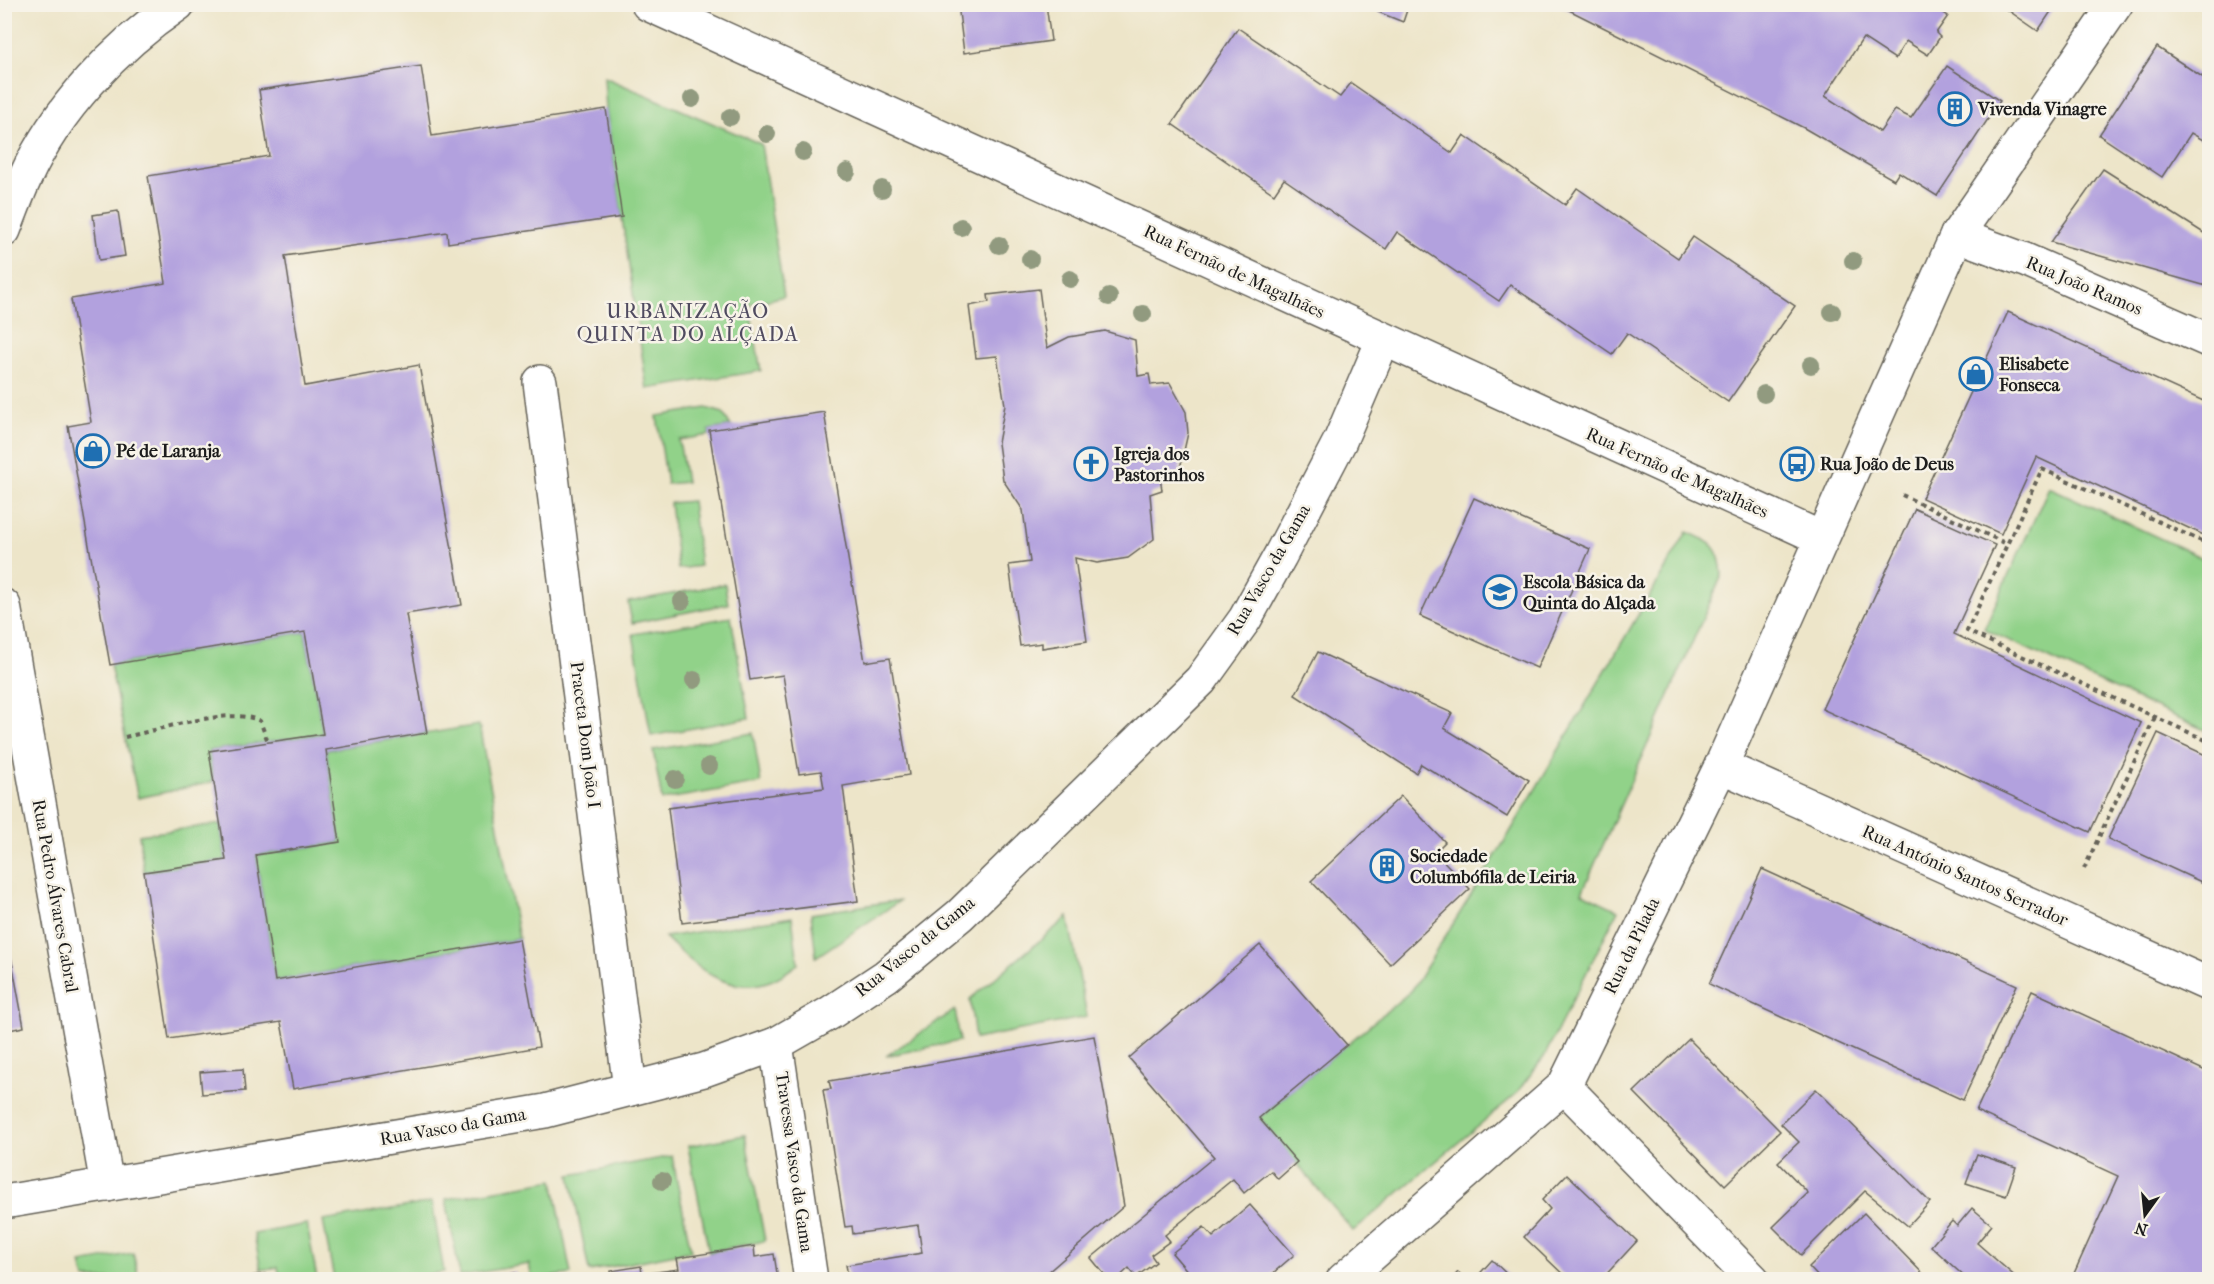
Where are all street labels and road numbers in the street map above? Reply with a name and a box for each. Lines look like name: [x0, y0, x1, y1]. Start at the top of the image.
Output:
street label: Rua Fernão de Magalhães: [1140, 221, 1328, 323]
street label: Rua João Ramos: [2023, 252, 2146, 320]
street label: Rua Fernão de Magalhães: [1583, 423, 1772, 523]
street label: Rua Vasco da Gama: [1223, 500, 1315, 639]
street label: Praceta Dom João I: [566, 660, 604, 810]
street label: Rua Pedro Álvares Cabral: [28, 797, 83, 994]
street label: Rua António Santos Serrador: [1859, 821, 2072, 931]
street label: Rua Vasco da Gama: [851, 892, 980, 1002]
street label: Rua da Pilada: [1600, 894, 1665, 998]
street label: Travessa Vasco da Gama: [771, 1070, 817, 1254]
street label: Rua Vasco da Gama: [378, 1104, 528, 1150]

